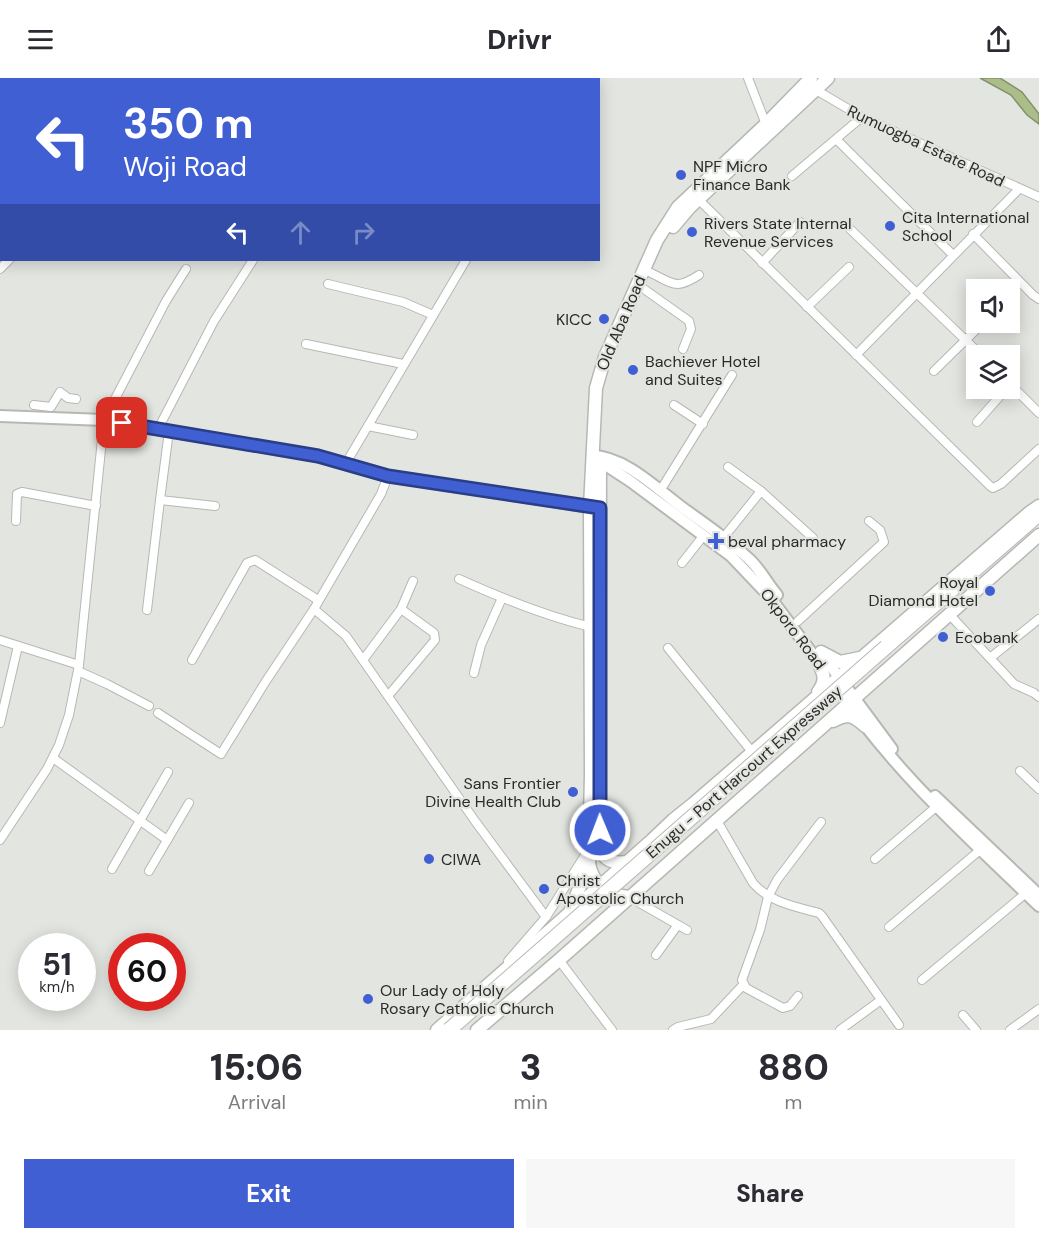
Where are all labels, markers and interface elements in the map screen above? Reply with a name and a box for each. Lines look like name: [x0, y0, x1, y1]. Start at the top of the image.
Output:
text: Drivr: [487, 22, 552, 57]
icon: menu: [24, 23, 57, 56]
icon: share: [982, 23, 1015, 56]
text: 350 m: [123, 96, 253, 151]
street label: Rumuogba Estate Road: [844, 100, 1008, 192]
icon: left: [24, 102, 102, 180]
text: Woji Road: [123, 149, 247, 184]
place label: NPF Micro Finance Bank: [693, 156, 791, 195]
marker: NPF Micro Finance Bank: [674, 168, 688, 182]
place label: Cita International School: [902, 207, 1029, 246]
place label: Rivers State Internal Revenue Services: [704, 213, 852, 252]
icon: left: [221, 216, 254, 249]
icon: ahead: [284, 216, 317, 249]
icon: right: [347, 216, 380, 249]
marker: Cita International School: [883, 219, 897, 233]
marker: Rivers State Internal Revenue Services: [685, 225, 699, 239]
street label: Old Aba Road: [592, 272, 650, 374]
map controls: [966, 279, 1020, 399]
button: sound: [966, 279, 1020, 333]
place label: KICC: [556, 309, 592, 330]
marker: KICC: [597, 312, 611, 326]
button: layers: [966, 345, 1020, 399]
place label: Bachiever Hotel and Suites: [645, 351, 760, 390]
marker: Bachiever Hotel and Suites: [626, 363, 640, 377]
pin: [96, 397, 147, 448]
icon: arrive: [105, 406, 138, 439]
place label: beval pharmacy: [728, 531, 846, 552]
marker: beval pharmacy: [709, 534, 723, 548]
place label: Royal Diamond Hotel: [868, 572, 978, 611]
street label: Okporo Road: [756, 584, 830, 674]
marker: Royal Diamond Hotel: [983, 584, 997, 598]
place label: Ecobank: [955, 627, 1019, 648]
marker: Ecobank: [936, 630, 950, 644]
street label: Enugu - Port Harcourt Expressway: [641, 681, 847, 863]
place label: Sans Frontier Divine Health Club: [425, 773, 561, 812]
marker: Sans Frontier Divine Health Club: [566, 785, 580, 799]
position arrow: [568, 798, 632, 862]
place label: CIWA: [441, 849, 482, 870]
marker: CIWA: [422, 852, 436, 866]
place label: Christ Apostolic Church: [556, 870, 684, 909]
marker: Christ Apostolic Church: [537, 882, 551, 896]
speed limit sign: 60: [108, 933, 186, 1011]
text: 51: [42, 945, 72, 984]
text: km/h: [39, 977, 75, 997]
place label: Our Lady of Holy Rosary Catholic Church: [380, 980, 554, 1019]
marker: Our Lady of Holy Rosary Catholic Church: [361, 992, 375, 1006]
text: 15:06: [210, 1044, 303, 1091]
text: 3: [520, 1044, 541, 1091]
text: 880: [758, 1044, 829, 1091]
text: Arrival: [228, 1089, 286, 1115]
text: min: [514, 1089, 548, 1115]
text: m: [784, 1089, 802, 1115]
button: Exit: [24, 1159, 514, 1228]
button: Share: [526, 1159, 1015, 1228]

